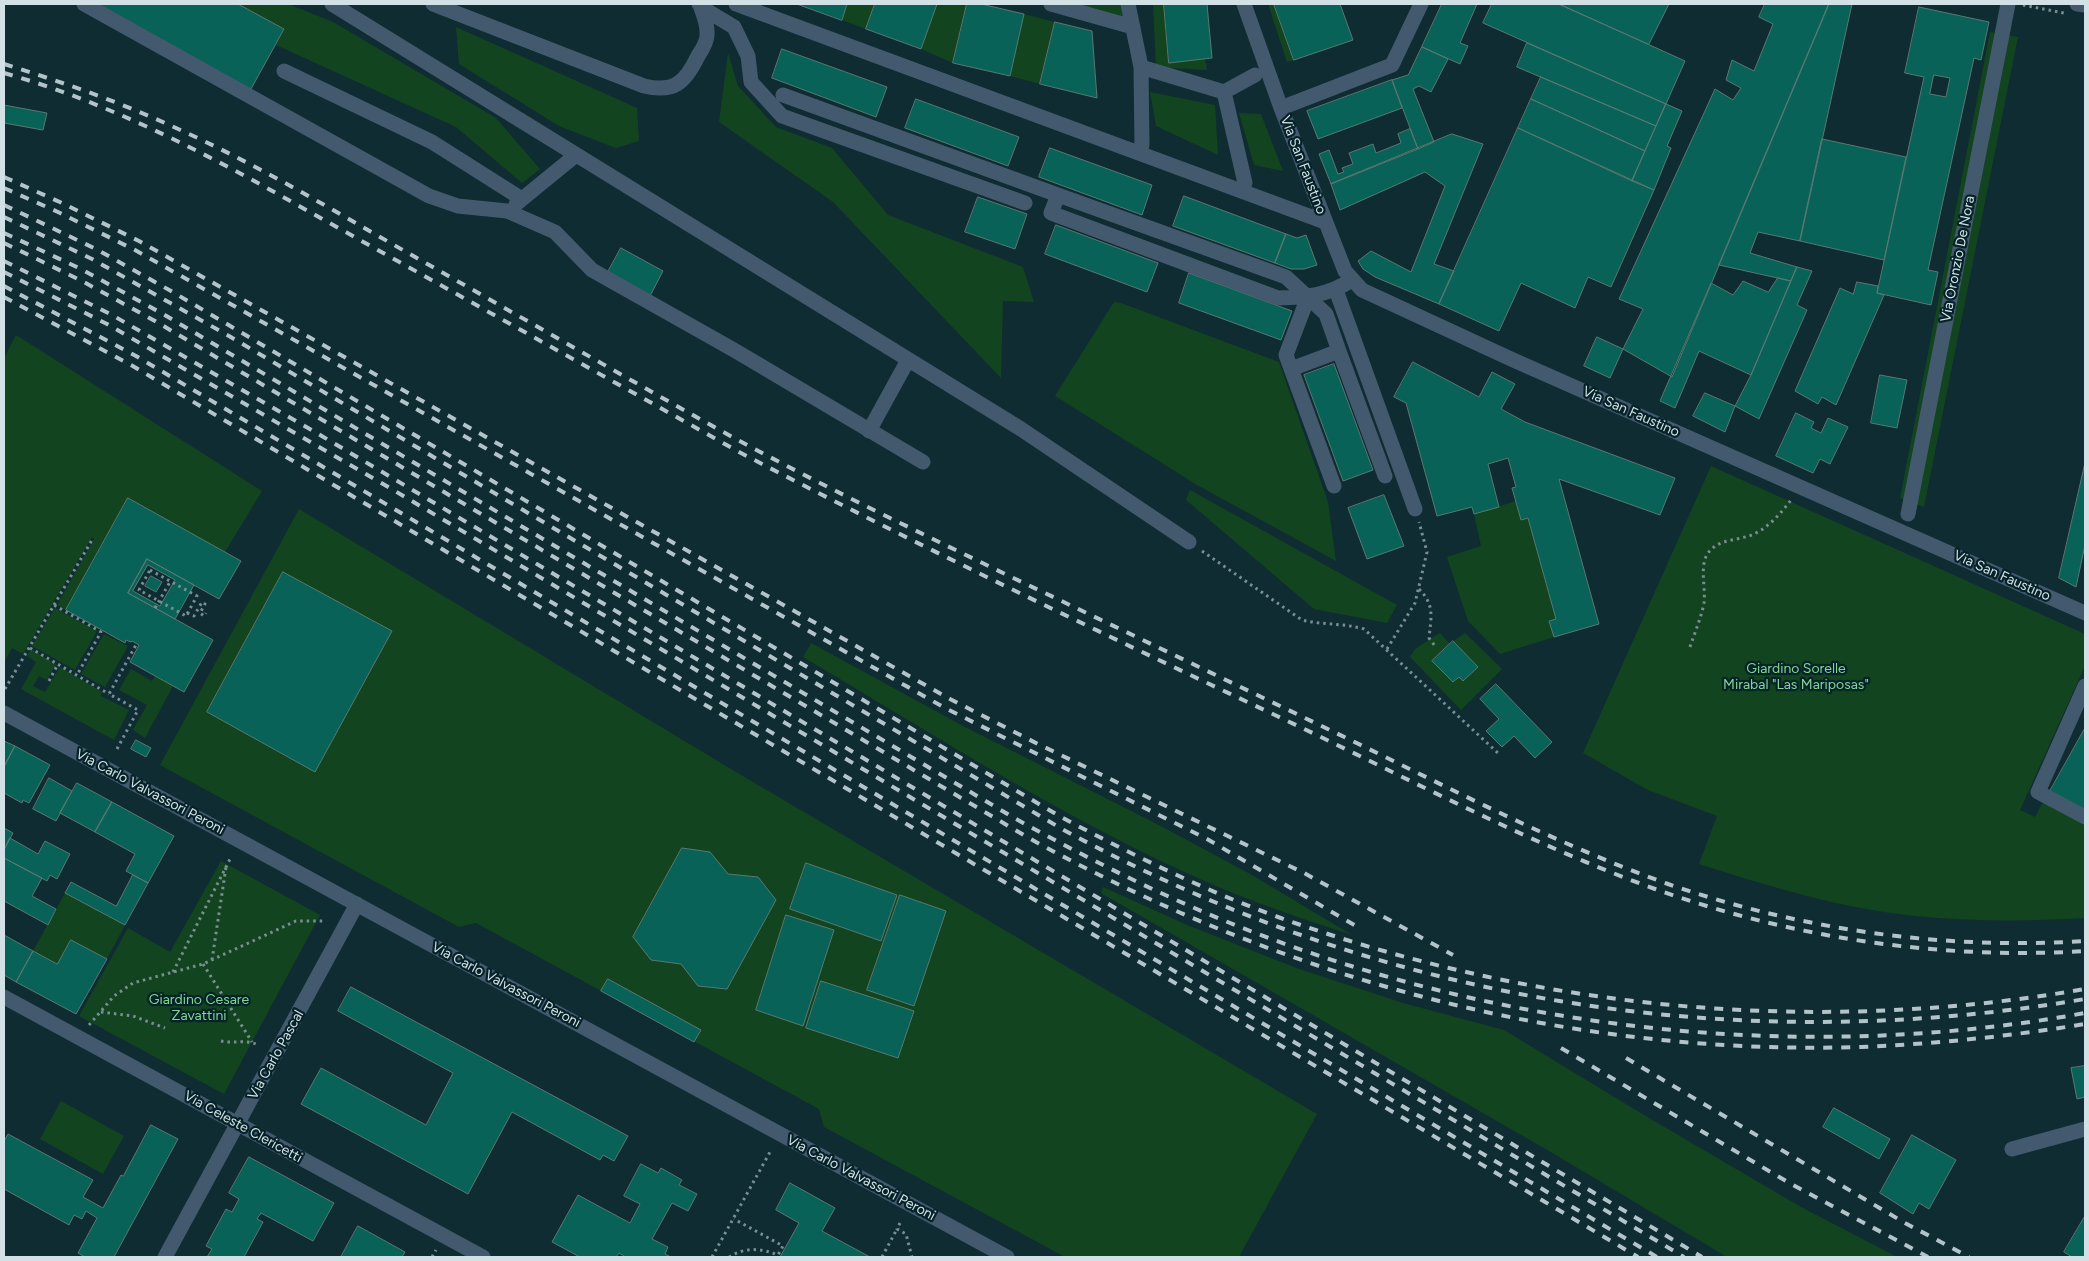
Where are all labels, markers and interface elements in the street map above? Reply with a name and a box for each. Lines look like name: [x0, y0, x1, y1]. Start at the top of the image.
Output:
street label: Via San Faustino: [1277, 113, 1329, 217]
street label: Via Oronzio De Nora: [1938, 194, 1978, 324]
street label: Via San Faustino: [1580, 383, 1682, 441]
street label: Via San Faustino: [1951, 547, 2053, 605]
park label: Giardino Sorelle Mirabal "Las Mariposas": [1723, 661, 1869, 694]
street label: Via Carlo Valvassori Peroni: [73, 746, 227, 838]
street label: Via Carlo Valvassori Peroni: [429, 939, 583, 1031]
park label: Giardino Cesare Zavattini: [149, 992, 249, 1024]
street label: Via Carlo Pascal: [245, 1007, 307, 1103]
street label: Via Celeste Clericetti: [181, 1087, 305, 1167]
street label: Via Carlo Valvassori Peroni: [784, 1132, 938, 1224]

